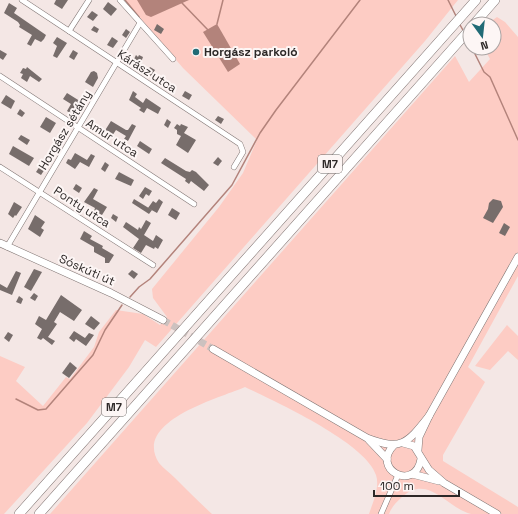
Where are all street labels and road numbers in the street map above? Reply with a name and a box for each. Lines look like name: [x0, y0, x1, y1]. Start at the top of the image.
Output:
street label: Kárász utca: [114, 46, 180, 96]
street label: Horgász sétány: [35, 87, 95, 173]
street label: Amur utca: [83, 115, 141, 161]
road number: M7: [318, 155, 342, 173]
street label: Ponty utca: [51, 183, 113, 231]
street label: Sóskúti út: [57, 251, 117, 289]
road number: M7: [102, 398, 126, 416]

